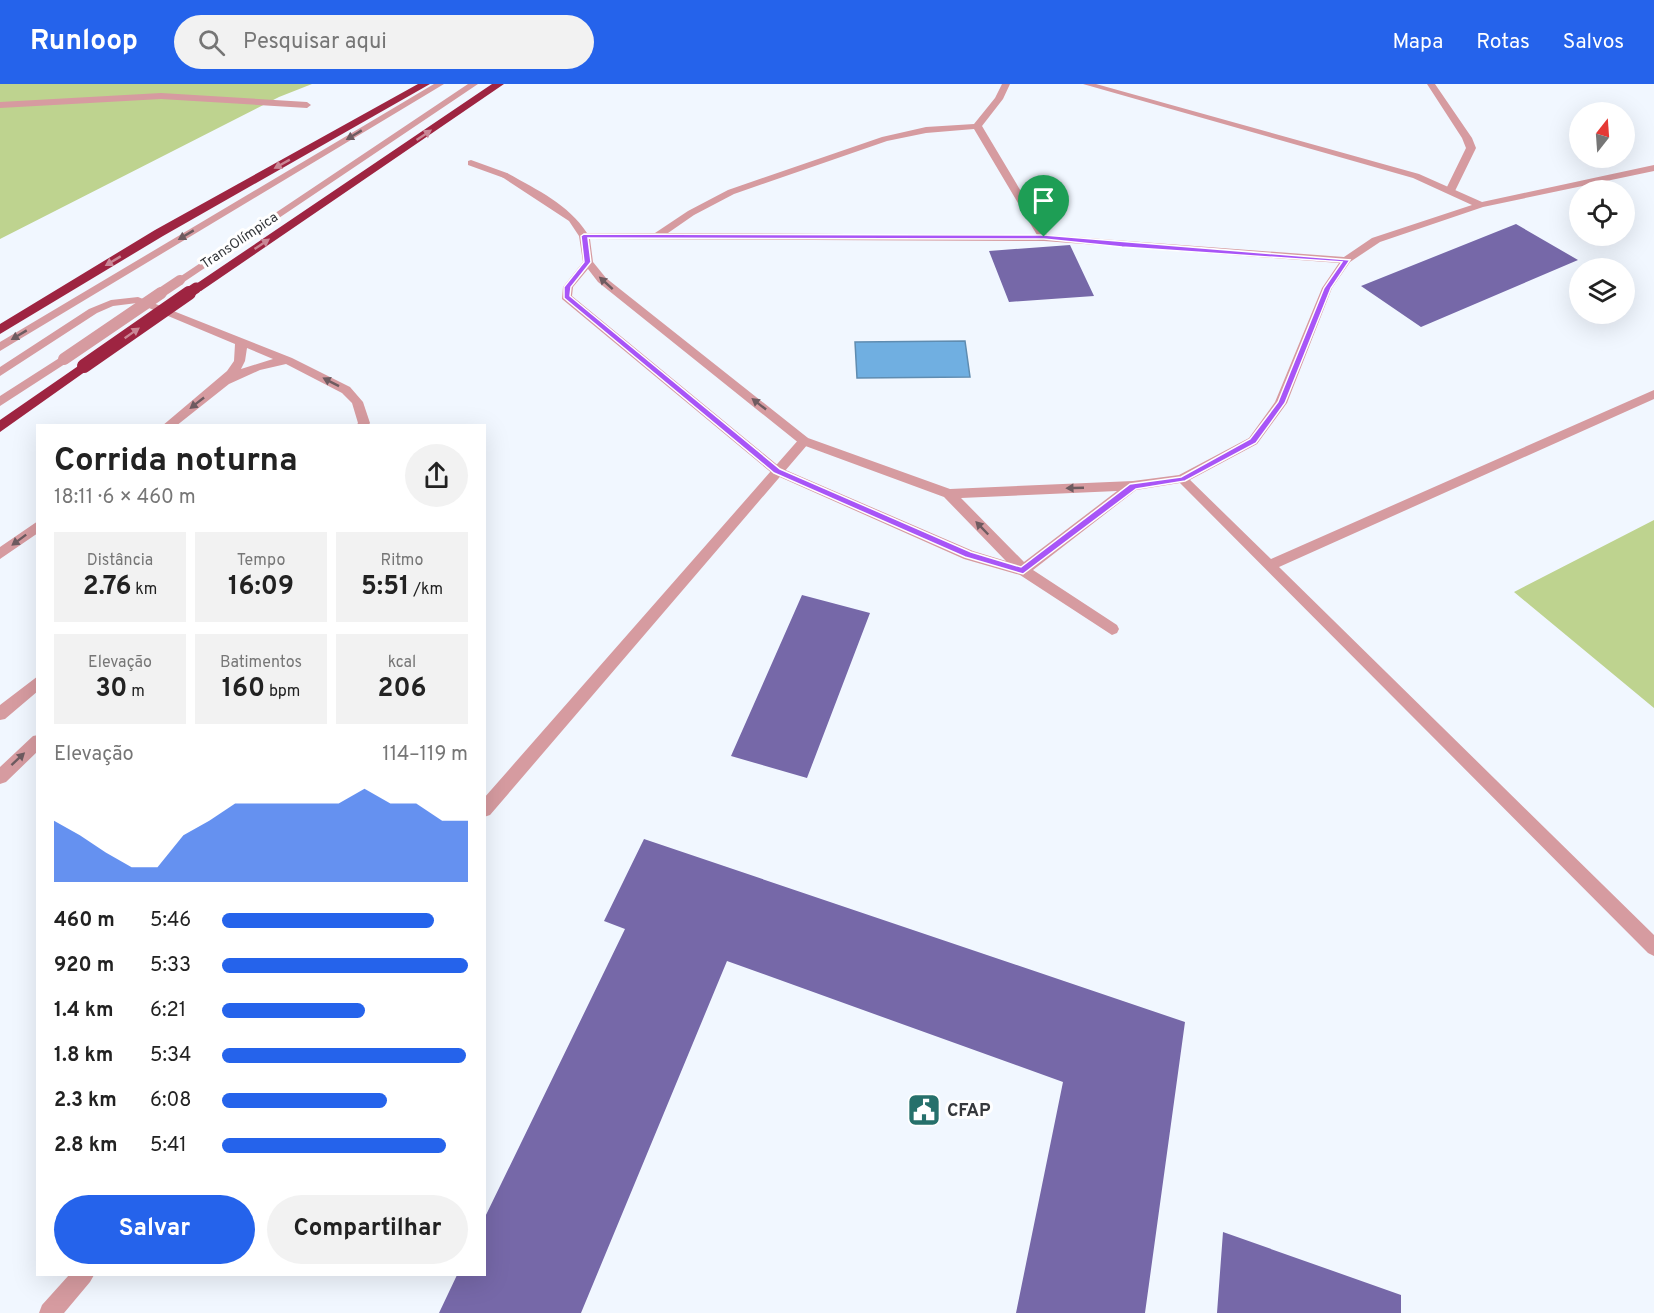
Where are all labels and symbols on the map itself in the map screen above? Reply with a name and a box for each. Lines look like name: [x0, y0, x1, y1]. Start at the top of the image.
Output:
north arrow: [1569, 102, 1635, 168]
one-way arrow: [415, 129, 431, 141]
one-way arrow: [346, 130, 362, 141]
one-way arrow: [273, 159, 290, 169]
pin: [1018, 175, 1069, 237]
street label: TransOlímpica: [198, 209, 282, 273]
one-way arrow: [177, 230, 194, 240]
one-way arrow: [254, 239, 270, 250]
one-way arrow: [105, 255, 121, 266]
one-way arrow: [599, 277, 614, 290]
one-way arrow: [123, 327, 139, 339]
one-way arrow: [11, 330, 27, 341]
one-way arrow: [323, 377, 340, 387]
one-way arrow: [189, 397, 204, 409]
one-way arrow: [751, 399, 766, 411]
one-way arrow: [1065, 484, 1084, 493]
one-way arrow: [975, 521, 989, 536]
one-way arrow: [11, 534, 26, 546]
one-way arrow: [11, 752, 25, 766]
public building icon: CFAP: [906, 1092, 942, 1128]
place label: CFAP: [947, 1100, 991, 1123]

